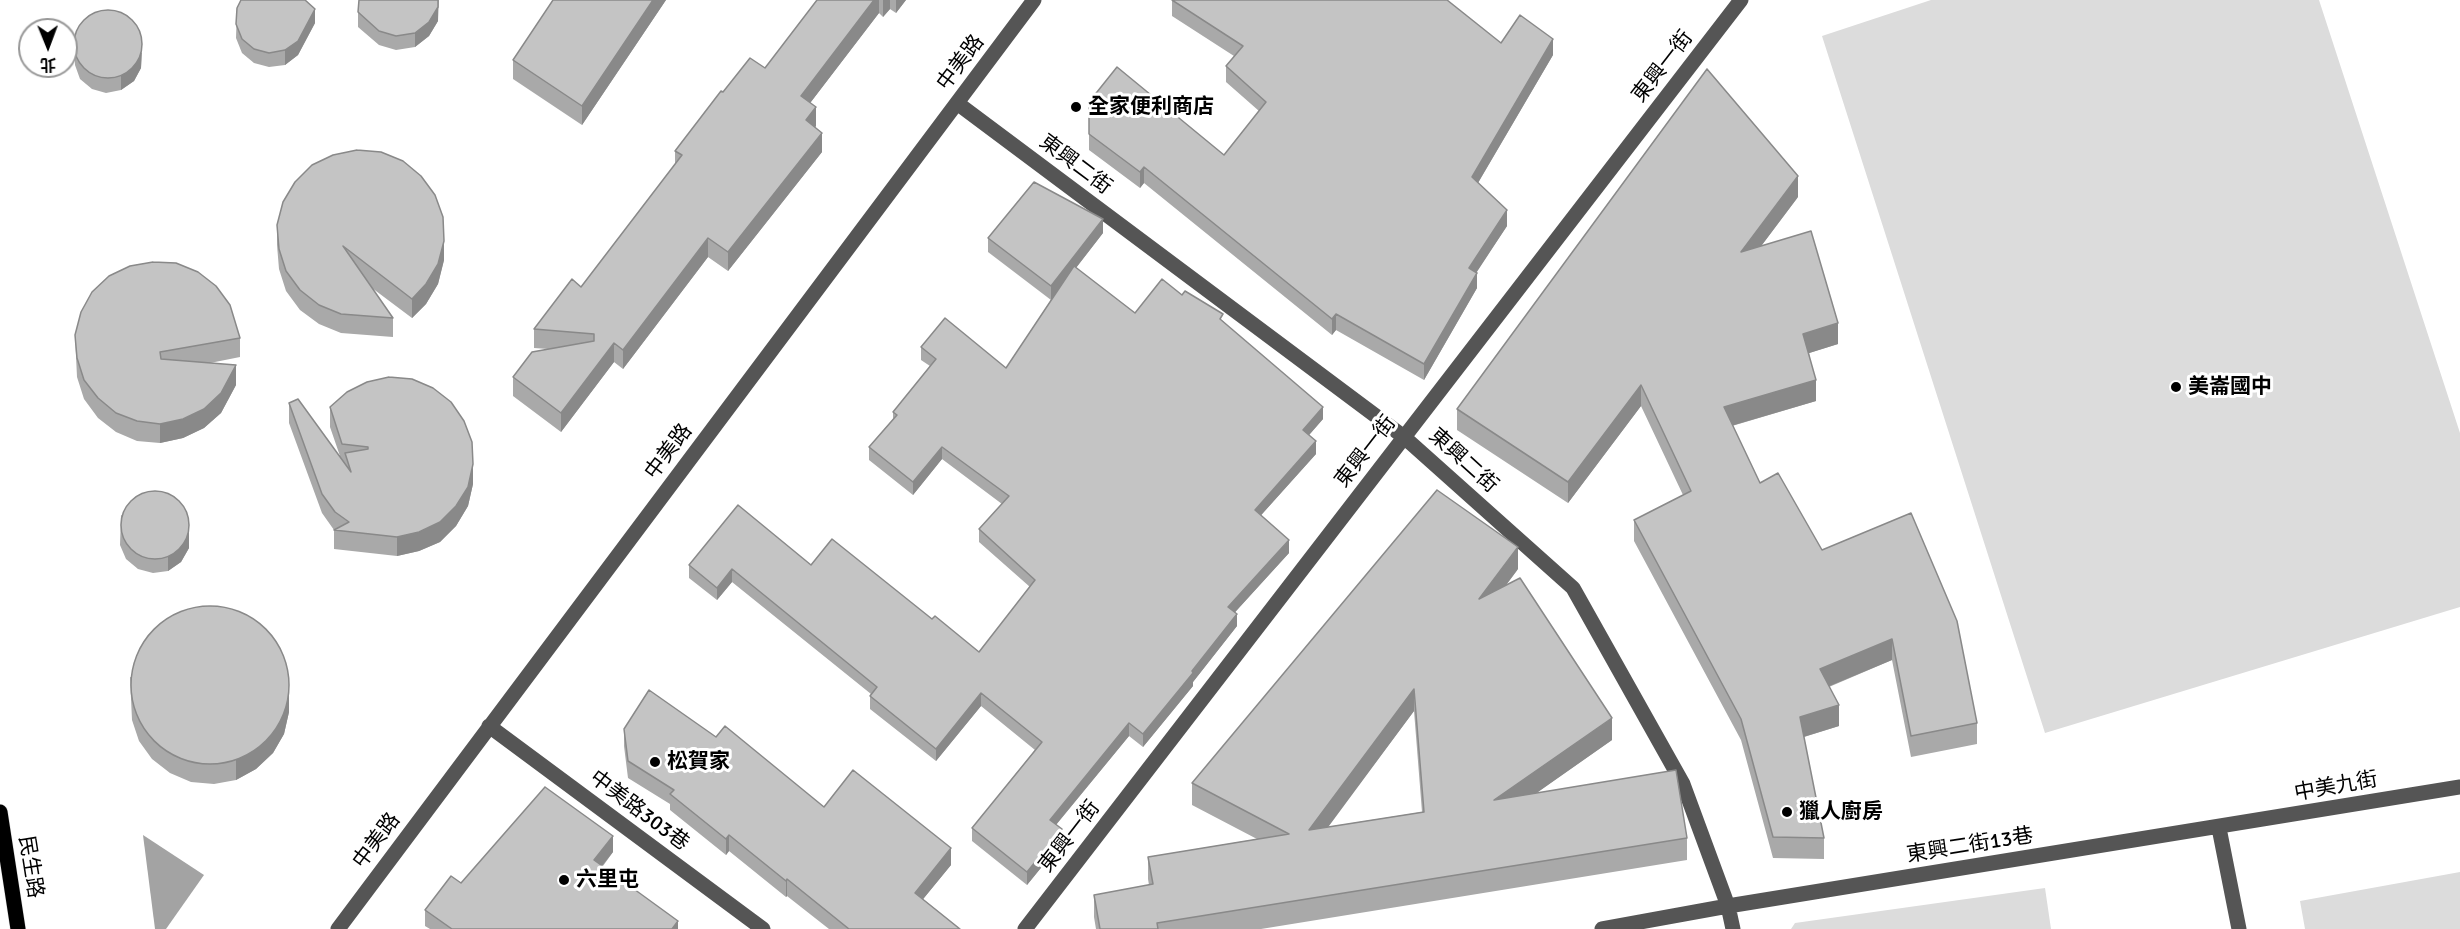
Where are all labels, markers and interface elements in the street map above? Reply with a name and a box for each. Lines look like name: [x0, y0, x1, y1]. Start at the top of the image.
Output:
north arrow: [18, 18, 78, 78]
street label: 東興一街: [1627, 26, 1699, 108]
street label: 中美路: [932, 30, 990, 96]
text: 北: [40, 54, 56, 74]
place label: 全家便利商店: [1088, 94, 1214, 120]
marker: 全家便利商店: [1069, 100, 1083, 114]
street label: 東興二街: [1034, 130, 1116, 200]
place label: 美崙國中: [2188, 374, 2272, 400]
marker: 美崙國中: [2169, 380, 2183, 394]
street label: 東興一街: [1330, 411, 1402, 493]
street label: 中美路: [640, 419, 698, 485]
street label: 東興二街: [1423, 424, 1503, 498]
place label: 松賀家: [667, 749, 730, 775]
marker: 松賀家: [648, 755, 662, 769]
street label: 中美路303巷: [584, 765, 694, 857]
street label: 中美九街: [2292, 767, 2380, 807]
street label: 東興一街: [1034, 796, 1106, 878]
place label: 獵人廚房: [1799, 799, 1883, 825]
marker: 獵人廚房: [1780, 805, 1794, 819]
street label: 中美路: [348, 808, 406, 874]
street label: 東興二街13巷: [1905, 824, 2035, 868]
street label: 民生路: [13, 834, 47, 900]
place label: 六里屯: [576, 867, 639, 893]
marker: 六里屯: [557, 873, 571, 887]

